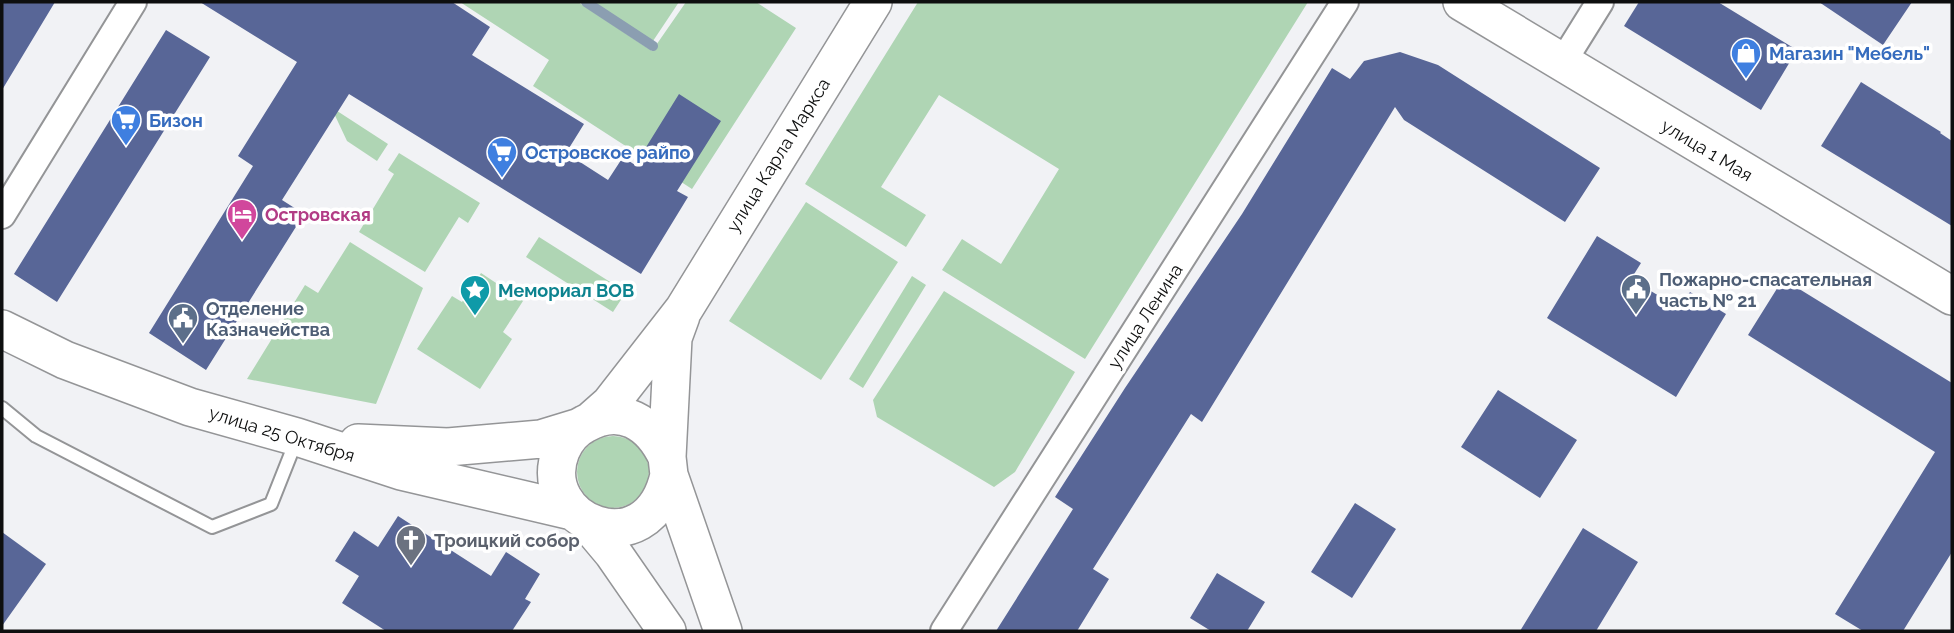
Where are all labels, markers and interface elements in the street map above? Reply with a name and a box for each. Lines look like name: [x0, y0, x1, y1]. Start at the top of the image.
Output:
shop icon: Магазин "Мебель": [1729, 36, 1763, 80]
place label: Магазин "Мебель": [1769, 43, 1930, 64]
street label: улица Карла Маркса: [722, 74, 834, 236]
supermarket icon: Бизон: [109, 103, 143, 147]
place label: Бизон: [149, 110, 203, 131]
street label: улица 1 Мая: [1658, 115, 1756, 185]
supermarket icon: Островское райпо: [485, 135, 519, 179]
place label: Островское райпо: [525, 142, 691, 163]
hotel icon: Островская: [225, 197, 259, 241]
place label: Островская: [265, 204, 371, 225]
street label: улица Ленина: [1103, 260, 1187, 372]
place label: Пожарно-спасательная часть № 21: [1659, 269, 1872, 311]
public building icon: Пожарно-спасательная часть № 21: [1619, 272, 1653, 316]
place icon: Мемориал ВОВ: [458, 273, 492, 317]
place label: Мемориал ВОВ: [498, 280, 634, 301]
place label: Отделение Казначейства: [206, 298, 330, 340]
public building icon: Отделение Казначейства: [166, 301, 200, 345]
street label: улица 25 Октября: [207, 402, 357, 466]
church icon: Троицкий собор: [394, 523, 428, 567]
place label: Троицкий собор: [434, 530, 580, 551]

